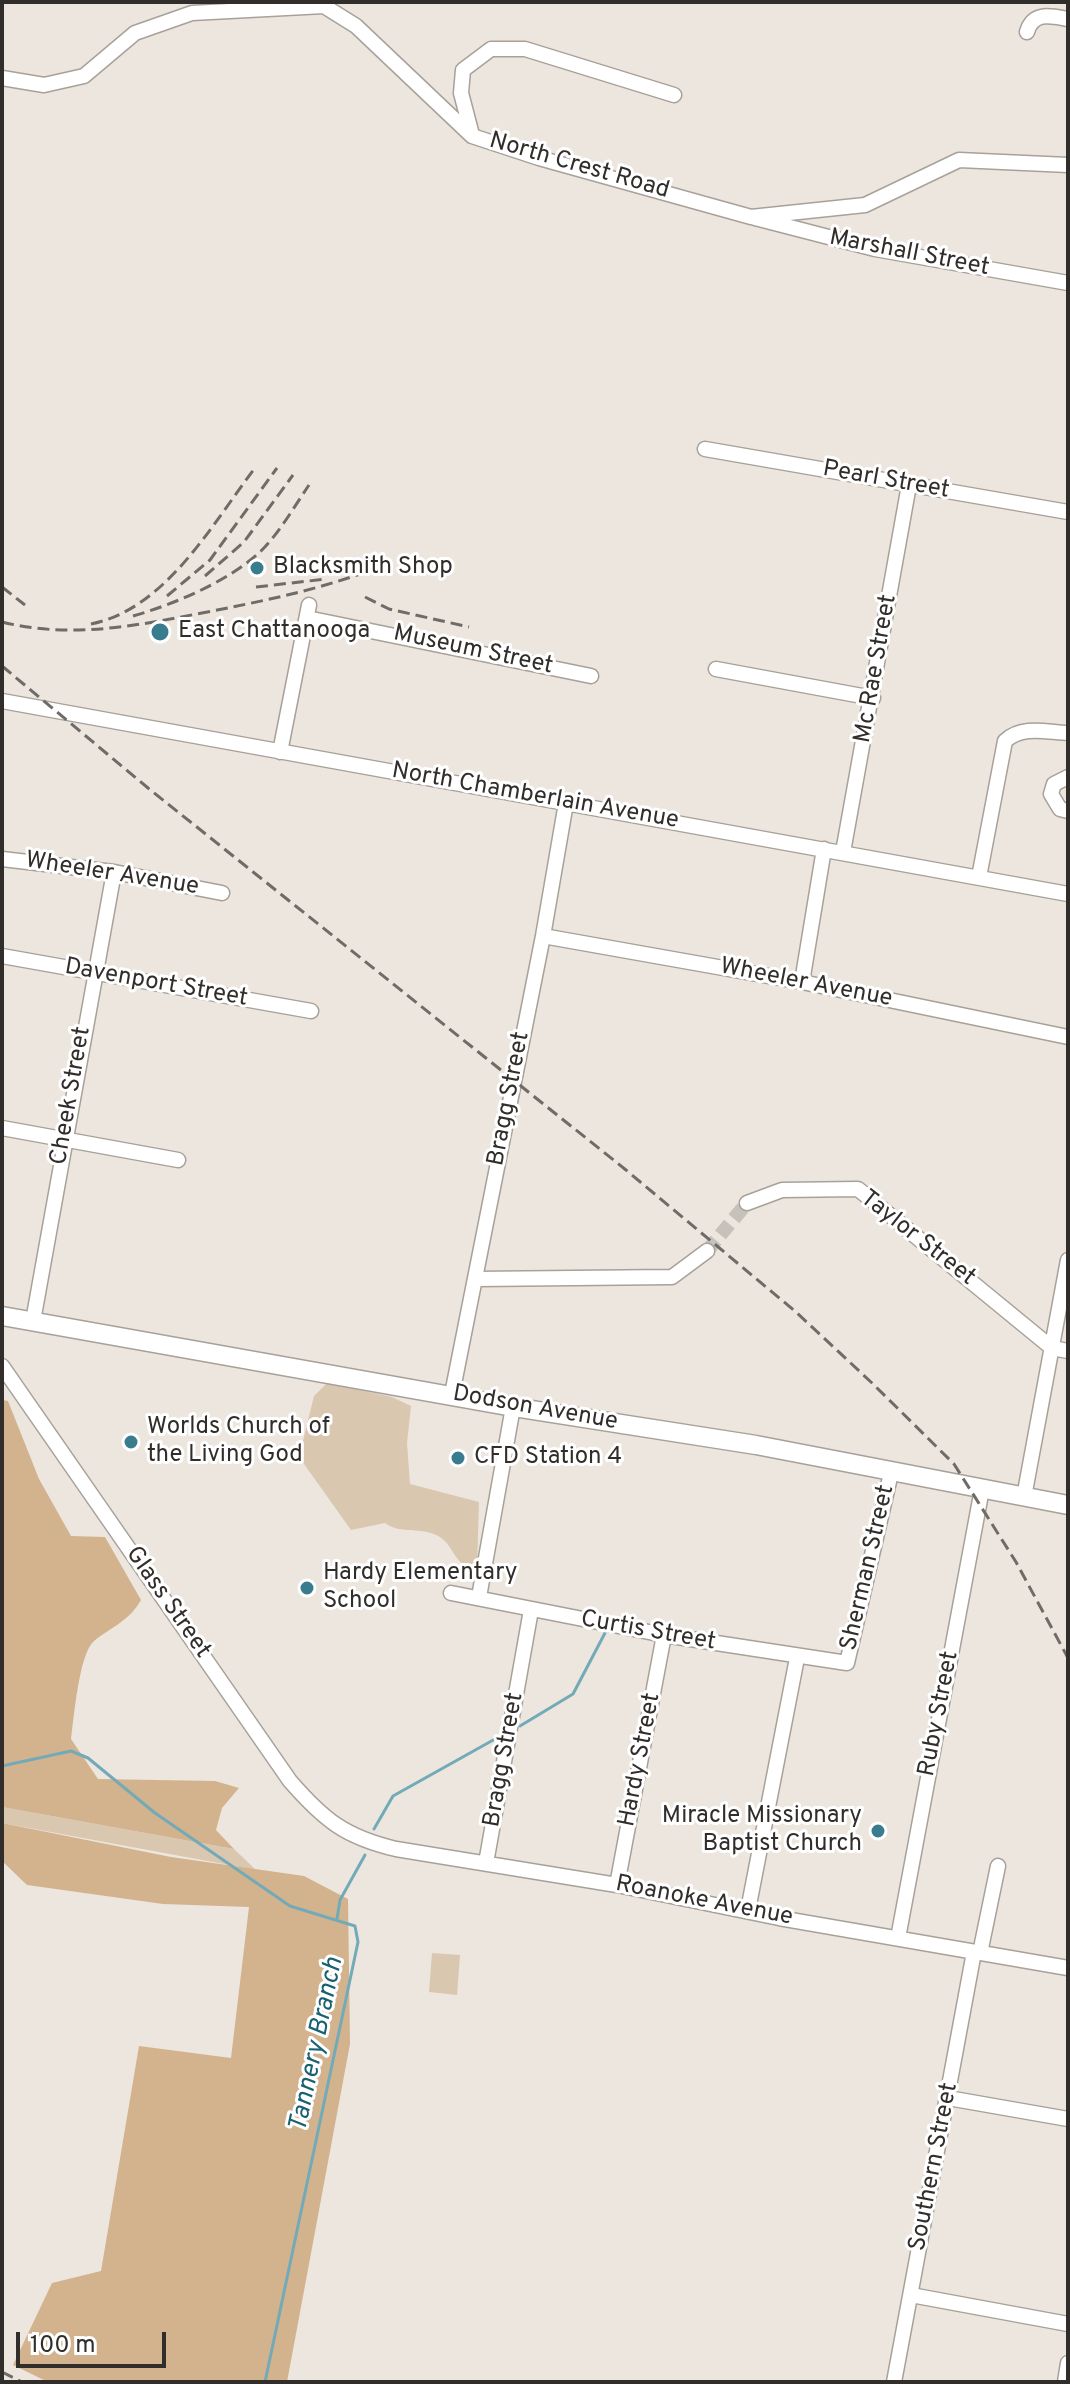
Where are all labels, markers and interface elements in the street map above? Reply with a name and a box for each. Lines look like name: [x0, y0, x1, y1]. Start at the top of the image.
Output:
street label: North Crest Road: [486, 128, 672, 206]
street label: Marshall Street: [827, 224, 991, 284]
street label: Pearl Street: [820, 456, 952, 506]
place label: Blacksmith Shop: [273, 554, 453, 582]
marker: Blacksmith Shop: [248, 559, 266, 577]
street label: Mc Rae Street: [850, 592, 904, 746]
place label: East Chattanooga: [178, 618, 370, 646]
street label: Museum Street: [391, 620, 555, 682]
marker: East Chattanooga: [149, 621, 171, 643]
street label: North Chamberlain Avenue: [389, 758, 681, 836]
street label: Wheeler Avenue: [23, 847, 201, 903]
street label: Wheeler Avenue: [717, 953, 895, 1015]
street label: Davenport Street: [62, 954, 250, 1014]
street label: Cheek Street: [46, 1025, 98, 1167]
street label: Bragg Street: [483, 1029, 537, 1169]
street label: Taylor Street: [854, 1185, 980, 1293]
street label: Dodson Avenue: [450, 1380, 620, 1438]
place label: Worlds Church of the Living God: [147, 1414, 330, 1470]
marker: Worlds Church of the Living God: [122, 1433, 140, 1451]
place label: CFD Station 4: [474, 1444, 622, 1472]
marker: CFD Station 4: [449, 1449, 467, 1467]
street label: Sherman Street: [836, 1482, 902, 1654]
street label: Glass Street: [118, 1542, 216, 1664]
place label: Hardy Elementary School: [323, 1560, 517, 1616]
marker: Hardy Elementary School: [298, 1579, 316, 1597]
street label: Curtis Street: [578, 1606, 718, 1658]
street label: Ruby Street: [914, 1649, 966, 1779]
street label: Bragg Street: [479, 1690, 531, 1830]
street label: Hardy Street: [614, 1691, 668, 1829]
place label: Miracle Missionary Baptist Church: [662, 1803, 862, 1859]
marker: Miracle Missionary Baptist Church: [869, 1822, 887, 1840]
street label: Roanoke Avenue: [613, 1871, 795, 1933]
water label: Tannery Branch: [284, 1955, 352, 2135]
street label: Southern Street: [905, 2080, 965, 2254]
scale bar: [20, 2316, 170, 2366]
text: 100 m: [30, 2331, 96, 2361]

